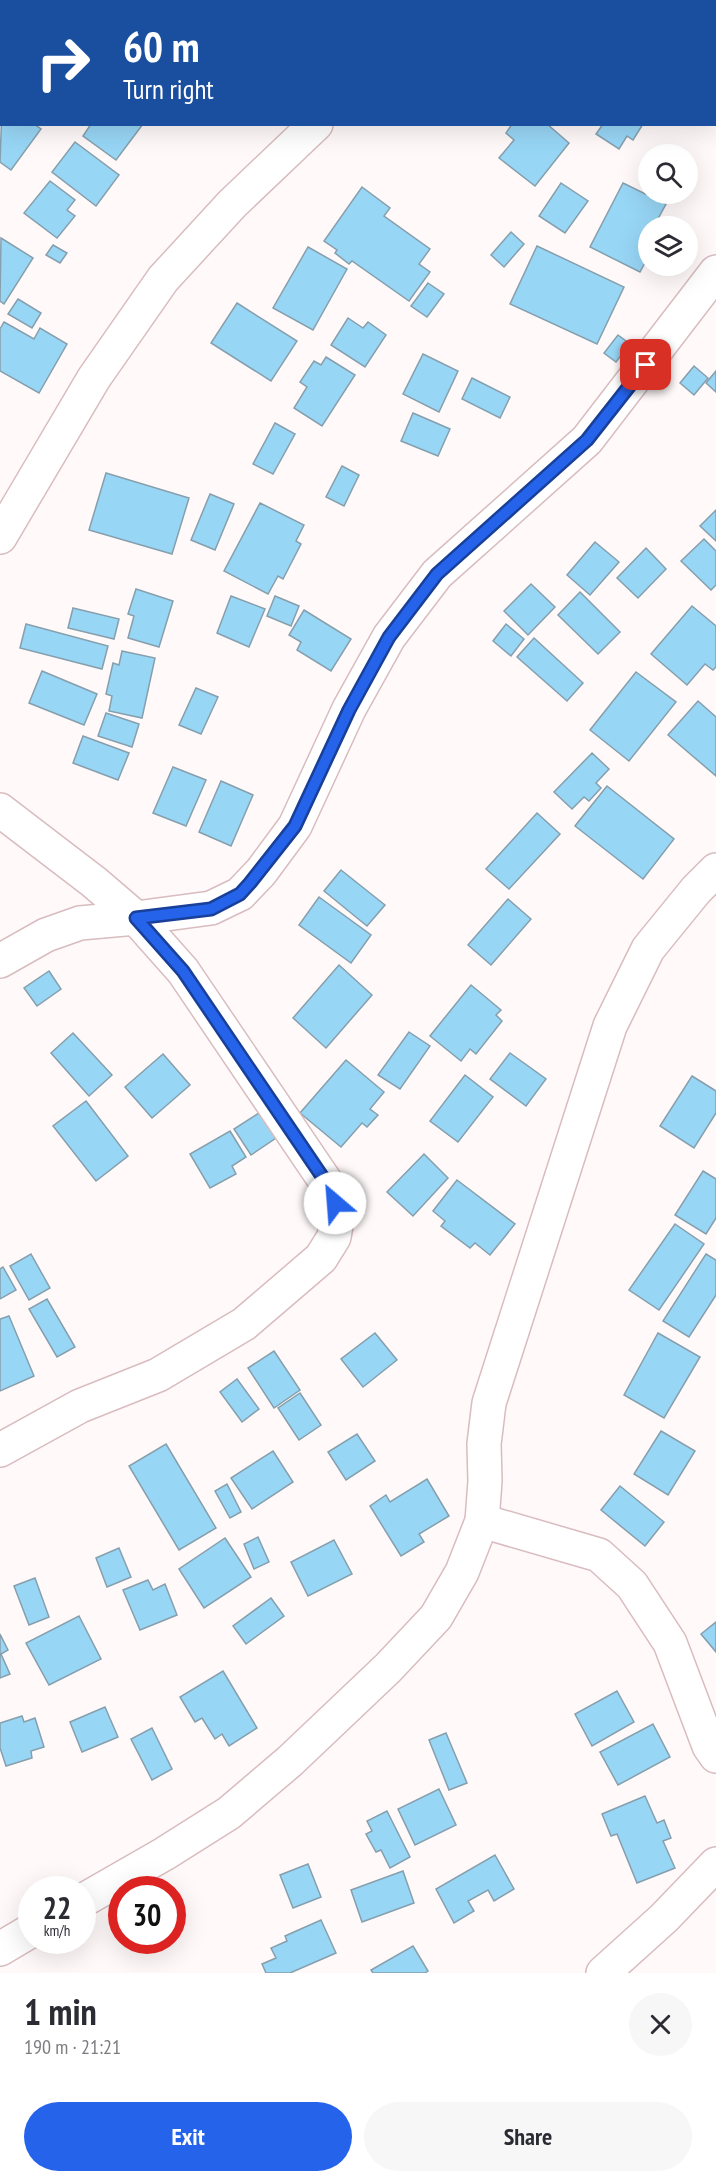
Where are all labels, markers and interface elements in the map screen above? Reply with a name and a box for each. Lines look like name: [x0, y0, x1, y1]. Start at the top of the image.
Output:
text: 60 m: [123, 19, 200, 74]
icon: right: [24, 24, 102, 102]
text: Turn right: [123, 72, 214, 106]
map controls: [638, 144, 698, 276]
button: search: [638, 144, 698, 204]
button: layers: [638, 216, 698, 276]
pin: [620, 339, 671, 390]
icon: arrive: [629, 348, 662, 381]
position arrow: [303, 1171, 367, 1235]
speed limit sign: 30: [108, 1876, 186, 1954]
text: 22: [43, 1888, 71, 1927]
text: km/h: [44, 1921, 70, 1940]
text: 1 min: [24, 1988, 97, 2035]
button: close: [629, 1993, 692, 2056]
text: 190 m · 21:21: [24, 2034, 121, 2060]
button: Exit: [24, 2102, 352, 2171]
button: Share: [364, 2102, 692, 2171]

